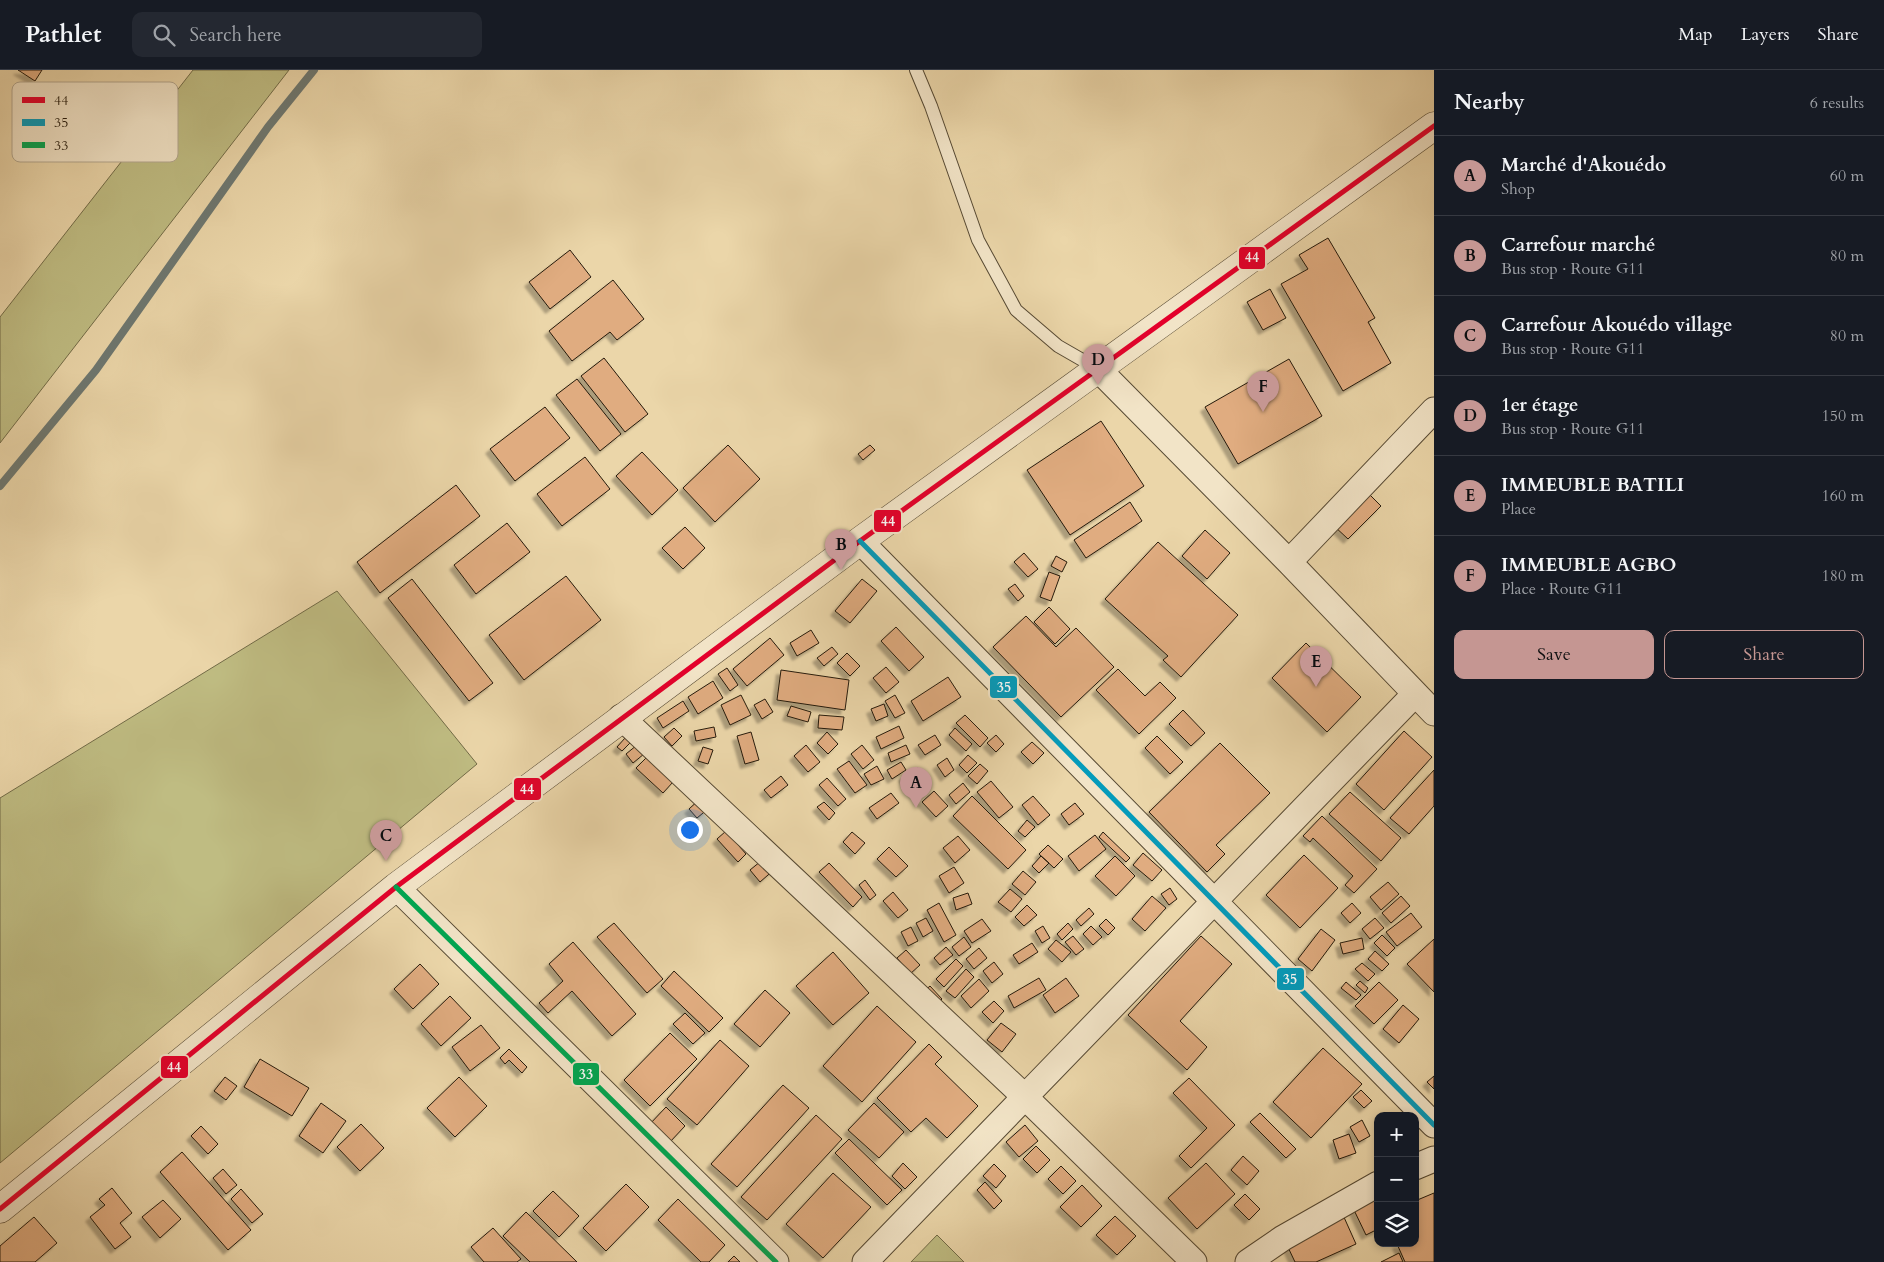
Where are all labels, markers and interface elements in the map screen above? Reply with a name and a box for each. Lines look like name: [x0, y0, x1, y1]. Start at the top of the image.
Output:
search box: [132, 12, 482, 57]
text: Pathlet: [25, 18, 102, 51]
icon: search: [150, 21, 178, 49]
text: Search here: [190, 22, 282, 48]
text: Map: [1678, 22, 1713, 47]
text: Layers: [1741, 22, 1790, 47]
text: Share: [1818, 22, 1859, 47]
legend: [12, 82, 178, 162]
text: Nearby: [1454, 88, 1525, 117]
text: 44: [54, 91, 68, 110]
text: 6 results: [1810, 92, 1864, 114]
text: 35: [54, 113, 68, 132]
text: 33: [54, 136, 68, 155]
text: Marché d'Akouédo: [1501, 152, 1666, 178]
text: A: [1464, 165, 1476, 187]
text: 60 m: [1830, 165, 1864, 187]
text: Shop: [1501, 178, 1535, 200]
text: Carrefour marché: [1501, 232, 1655, 258]
text: B: [1464, 245, 1476, 267]
text: 80 m: [1830, 245, 1864, 267]
line badge: 44: [1238, 246, 1266, 270]
text: 44: [1245, 248, 1259, 267]
text: Bus stop · Route G11: [1501, 258, 1645, 280]
text: Carrefour Akouédo village: [1501, 312, 1732, 338]
text: C: [1464, 325, 1476, 347]
text: 80 m: [1830, 325, 1864, 347]
text: Bus stop · Route G11: [1501, 338, 1645, 360]
pin: D: [1082, 344, 1114, 385]
pin: F: [1247, 371, 1279, 412]
text: 1er étage: [1501, 392, 1578, 418]
text: D: [1463, 405, 1477, 427]
text: 150 m: [1822, 405, 1864, 427]
text: Bus stop · Route G11: [1501, 418, 1645, 440]
text: IMMEUBLE BATILI: [1501, 472, 1684, 498]
text: E: [1465, 485, 1475, 507]
text: 160 m: [1822, 485, 1864, 507]
text: Place: [1501, 498, 1536, 520]
line badge: 44: [873, 509, 902, 533]
text: 44: [881, 512, 895, 531]
pin: B: [825, 529, 857, 570]
text: IMMEUBLE AGBO: [1501, 552, 1676, 578]
text: F: [1465, 565, 1475, 587]
text: 180 m: [1822, 565, 1864, 587]
text: Place · Route G11: [1501, 578, 1623, 600]
button: Save: [1454, 630, 1654, 679]
button: Share: [1664, 630, 1864, 679]
pin: E: [1300, 646, 1332, 687]
line badge: 35: [989, 675, 1018, 699]
text: 35: [997, 678, 1011, 697]
pin: A: [900, 767, 932, 808]
line badge: 44: [513, 777, 542, 801]
text: 44: [520, 780, 534, 799]
your location: [677, 817, 703, 843]
pin: C: [370, 820, 402, 861]
line badge: 35: [1276, 967, 1305, 991]
text: 35: [1283, 970, 1297, 989]
line badge: 44: [160, 1055, 189, 1079]
text: 44: [167, 1058, 181, 1077]
line badge: 33: [572, 1062, 600, 1086]
text: 33: [579, 1065, 593, 1084]
map controls: [1374, 1112, 1419, 1247]
button: +: [1374, 1112, 1419, 1157]
button: −: [1374, 1157, 1419, 1202]
button: layers: [1374, 1202, 1419, 1247]

